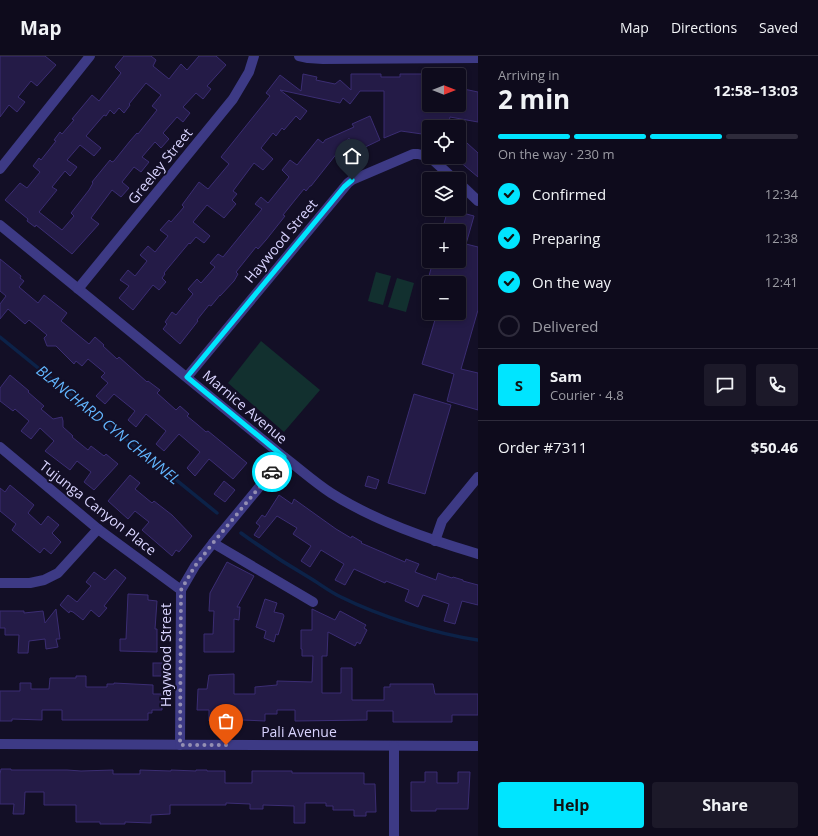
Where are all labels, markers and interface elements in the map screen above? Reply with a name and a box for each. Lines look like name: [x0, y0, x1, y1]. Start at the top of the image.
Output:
text: Map: [20, 15, 61, 41]
text: Map: [620, 18, 649, 37]
text: Directions: [671, 18, 737, 37]
text: Saved: [759, 18, 798, 37]
text: Arriving in: [498, 66, 560, 84]
north arrow: [422, 68, 466, 112]
map controls: [422, 68, 466, 320]
text: 12:58–13:03: [713, 80, 798, 100]
text: 2 min: [498, 81, 570, 117]
button: locate: [422, 120, 466, 164]
street label: Greeley Street: [123, 124, 196, 208]
pin: [335, 139, 369, 180]
icon: home: [341, 145, 363, 167]
text: On the way · 230 m: [498, 145, 614, 163]
button: layers: [422, 172, 466, 216]
icon: check: [498, 183, 520, 205]
text: Confirmed: [532, 184, 606, 204]
text: 12:34: [765, 185, 798, 203]
street label: Haywood Street: [240, 195, 321, 287]
button: +: [422, 224, 466, 268]
icon: check: [498, 227, 520, 249]
text: Preparing: [532, 228, 600, 248]
text: 12:38: [765, 229, 798, 247]
icon: check: [498, 271, 520, 293]
text: On the way: [532, 272, 611, 292]
text: 12:41: [765, 273, 798, 291]
button: −: [422, 276, 466, 320]
text: Delivered: [532, 316, 599, 336]
water label: BLANCHARD CYN CHANNEL: [33, 360, 185, 488]
button: chat: [704, 364, 746, 406]
button: phone: [756, 364, 798, 406]
street label: Marnice Avenue: [199, 366, 292, 448]
text: Sam: [550, 366, 582, 386]
text: S: [515, 375, 523, 395]
text: Courier · 4.8: [550, 386, 624, 404]
text: Order #7311: [498, 437, 587, 457]
text: $50.46: [751, 437, 798, 457]
courier: [252, 452, 292, 492]
street label: Tujunga Canyon Place: [36, 456, 161, 559]
icon: car: [261, 461, 283, 483]
street label: Haywood Street: [156, 603, 175, 707]
pin: [209, 704, 243, 745]
icon: bag: [215, 710, 237, 732]
street label: Pali Avenue: [261, 722, 337, 741]
button: Help: [498, 782, 644, 828]
button: Share: [652, 782, 798, 828]

